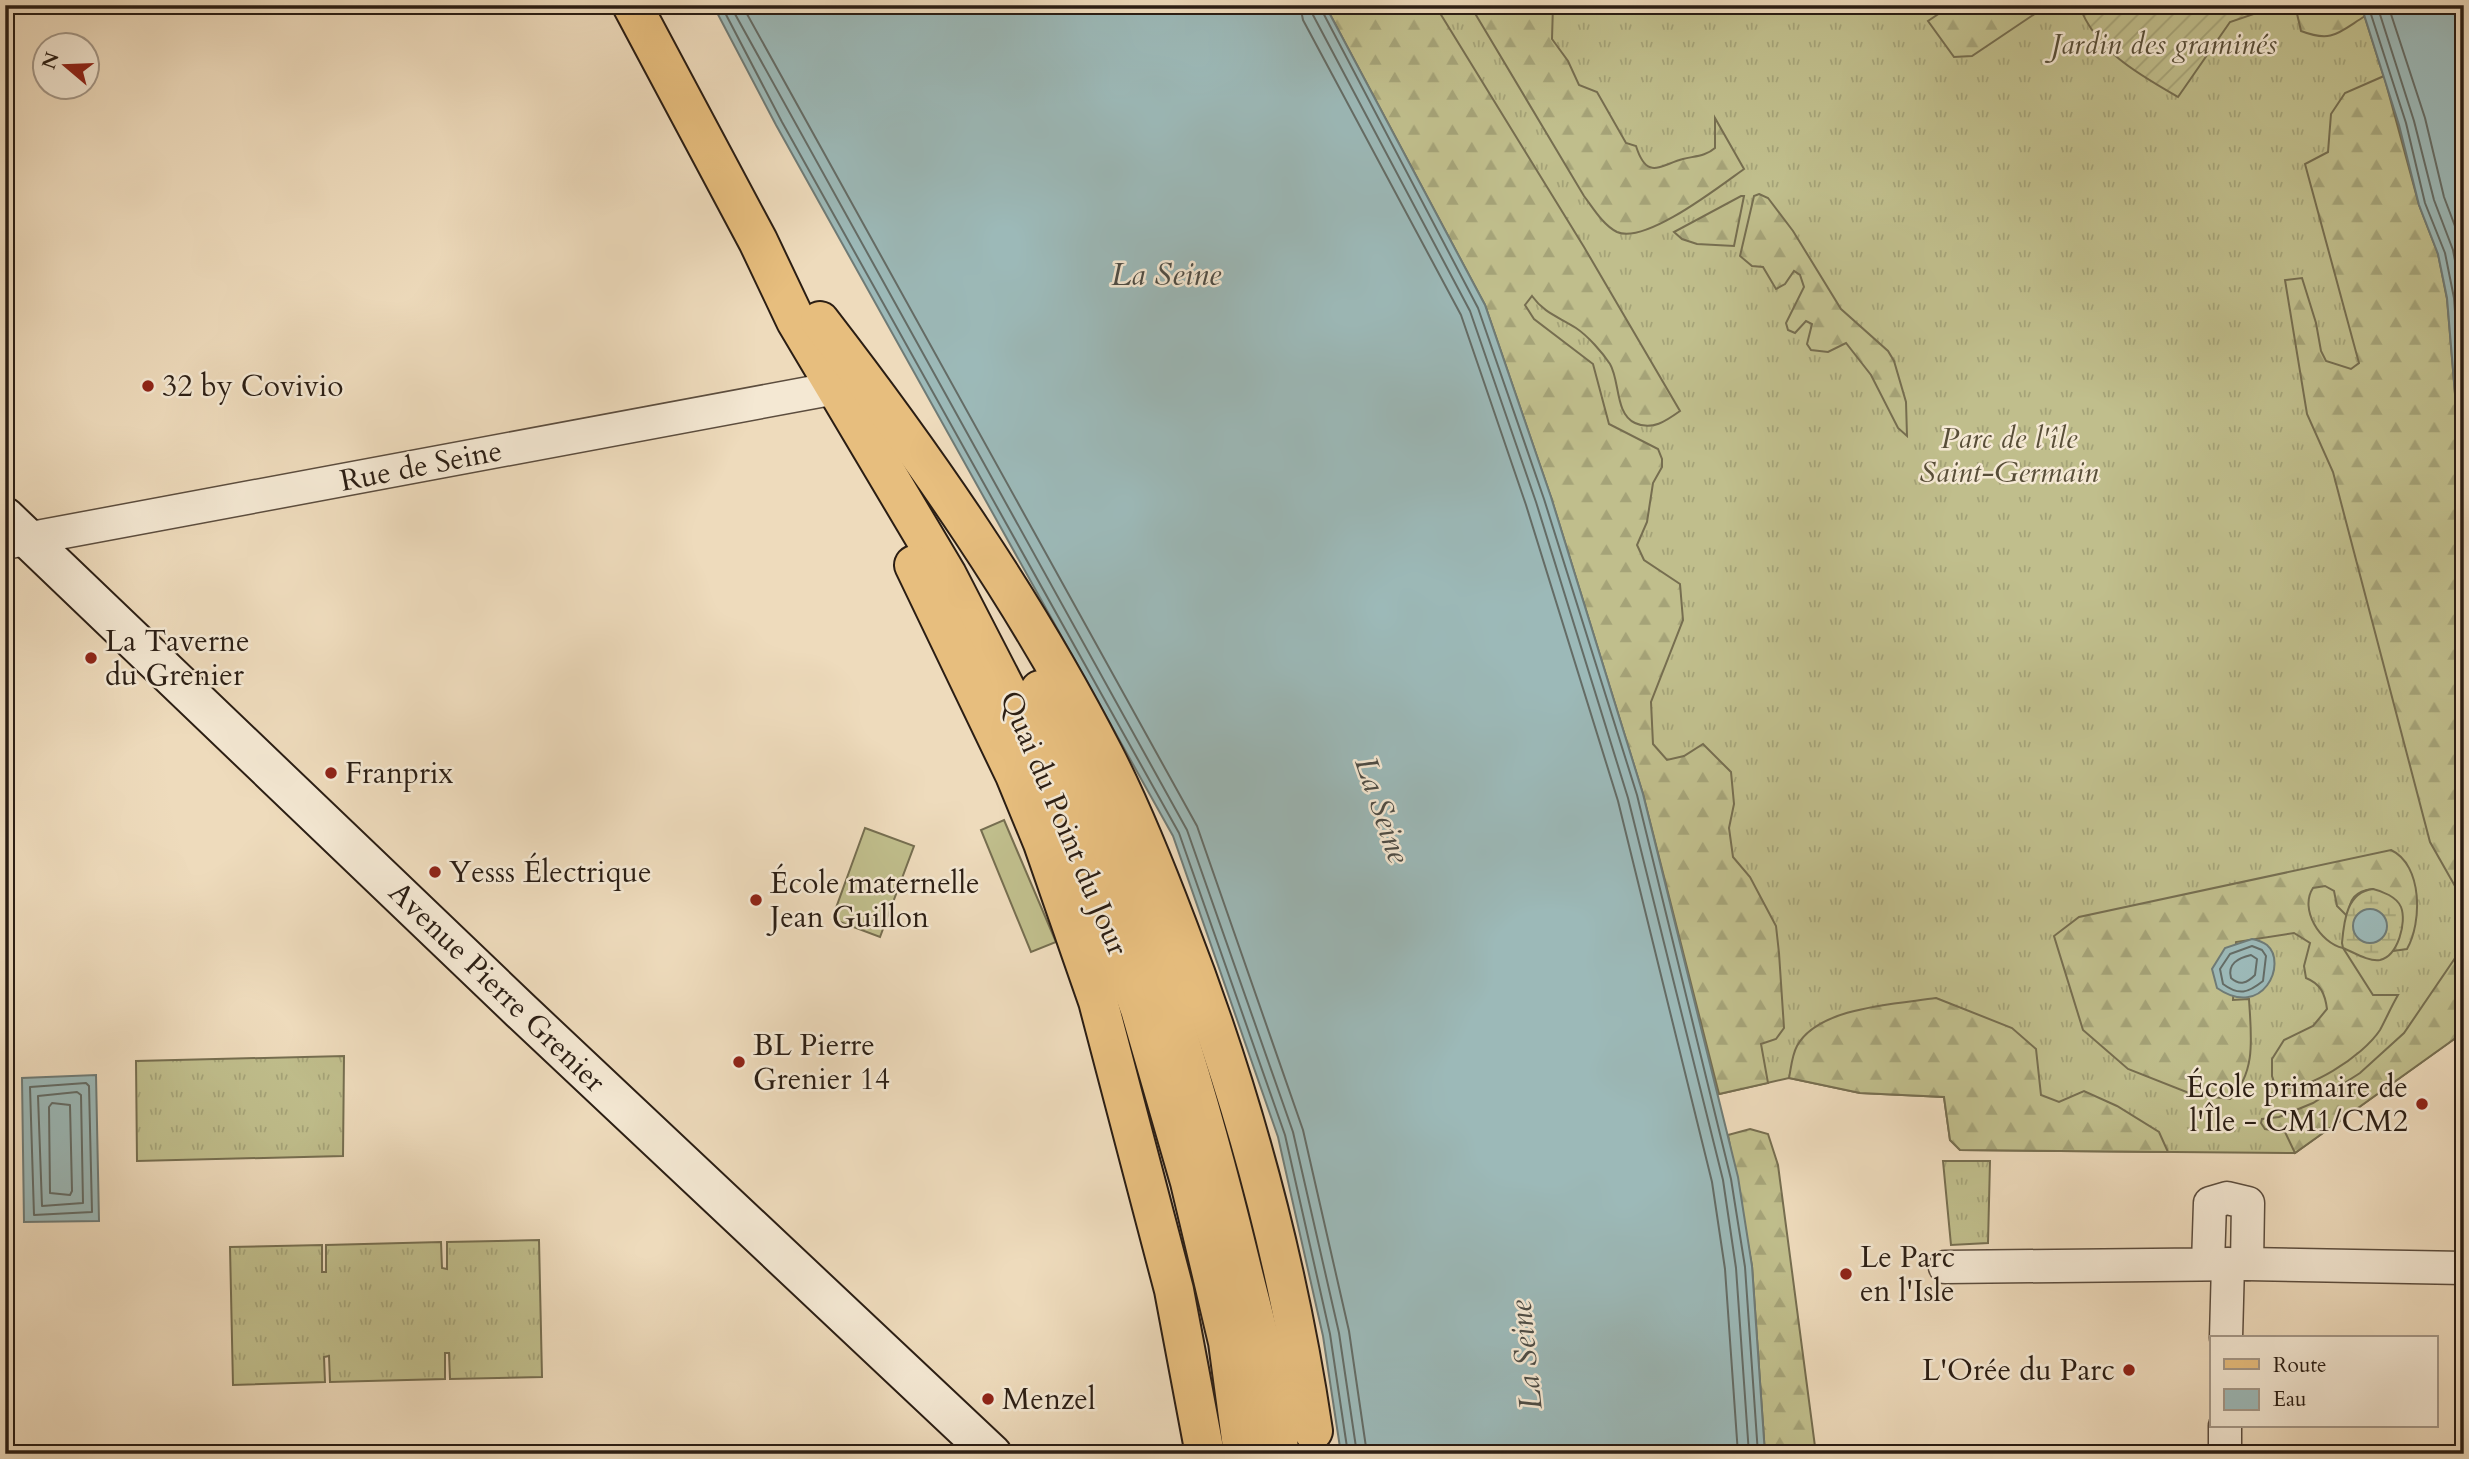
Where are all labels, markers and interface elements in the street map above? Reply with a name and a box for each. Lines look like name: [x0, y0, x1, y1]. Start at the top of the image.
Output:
park label: Jardin des graminés: [2044, 24, 2277, 65]
north arrow: [32, 32, 102, 102]
text: N: [36, 48, 66, 73]
water label: La Seine: [1111, 253, 1222, 297]
place label: 32 by Covivio: [162, 366, 343, 407]
marker: 32 by Covivio: [140, 378, 156, 394]
park label: Parc de l'île Saint-Germain: [1920, 418, 2099, 493]
street label: Rue de Seine: [336, 430, 506, 502]
place label: La Taverne du Grenier: [105, 621, 250, 696]
marker: La Taverne du Grenier: [83, 650, 99, 666]
street label: Quai du Point du Jour: [990, 684, 1138, 962]
water label: La Seine: [1343, 751, 1421, 870]
place label: Franprix: [345, 753, 453, 794]
marker: Franprix: [323, 765, 339, 781]
place label: Yesss Électrique: [449, 852, 652, 893]
place label: École maternelle Jean Guillon: [766, 863, 980, 938]
marker: Yesss Électrique: [427, 864, 443, 880]
street label: Avenue Pierre Grenier: [380, 873, 615, 1101]
marker: École maternelle Jean Guillon: [748, 892, 764, 908]
place label: BL Pierre Grenier 14: [753, 1025, 890, 1100]
marker: BL Pierre Grenier 14: [731, 1054, 747, 1070]
place label: École primaire de l'Île - CM1/CM2: [2186, 1067, 2408, 1142]
marker: École primaire de l'Île - CM1/CM2: [2414, 1096, 2430, 1112]
place label: Le Parc en l'Isle: [1860, 1237, 1955, 1312]
marker: Le Parc en l'Isle: [1838, 1266, 1854, 1282]
water label: La Seine: [1498, 1297, 1554, 1412]
legend: [2210, 1336, 2438, 1428]
place label: L'Orée du Parc: [1922, 1350, 2115, 1391]
text: Route: [2273, 1351, 2327, 1380]
marker: L'Orée du Parc: [2121, 1362, 2137, 1378]
place label: Menzel: [1002, 1379, 1096, 1420]
text: Eau: [2273, 1385, 2307, 1414]
marker: Menzel: [980, 1391, 996, 1407]

